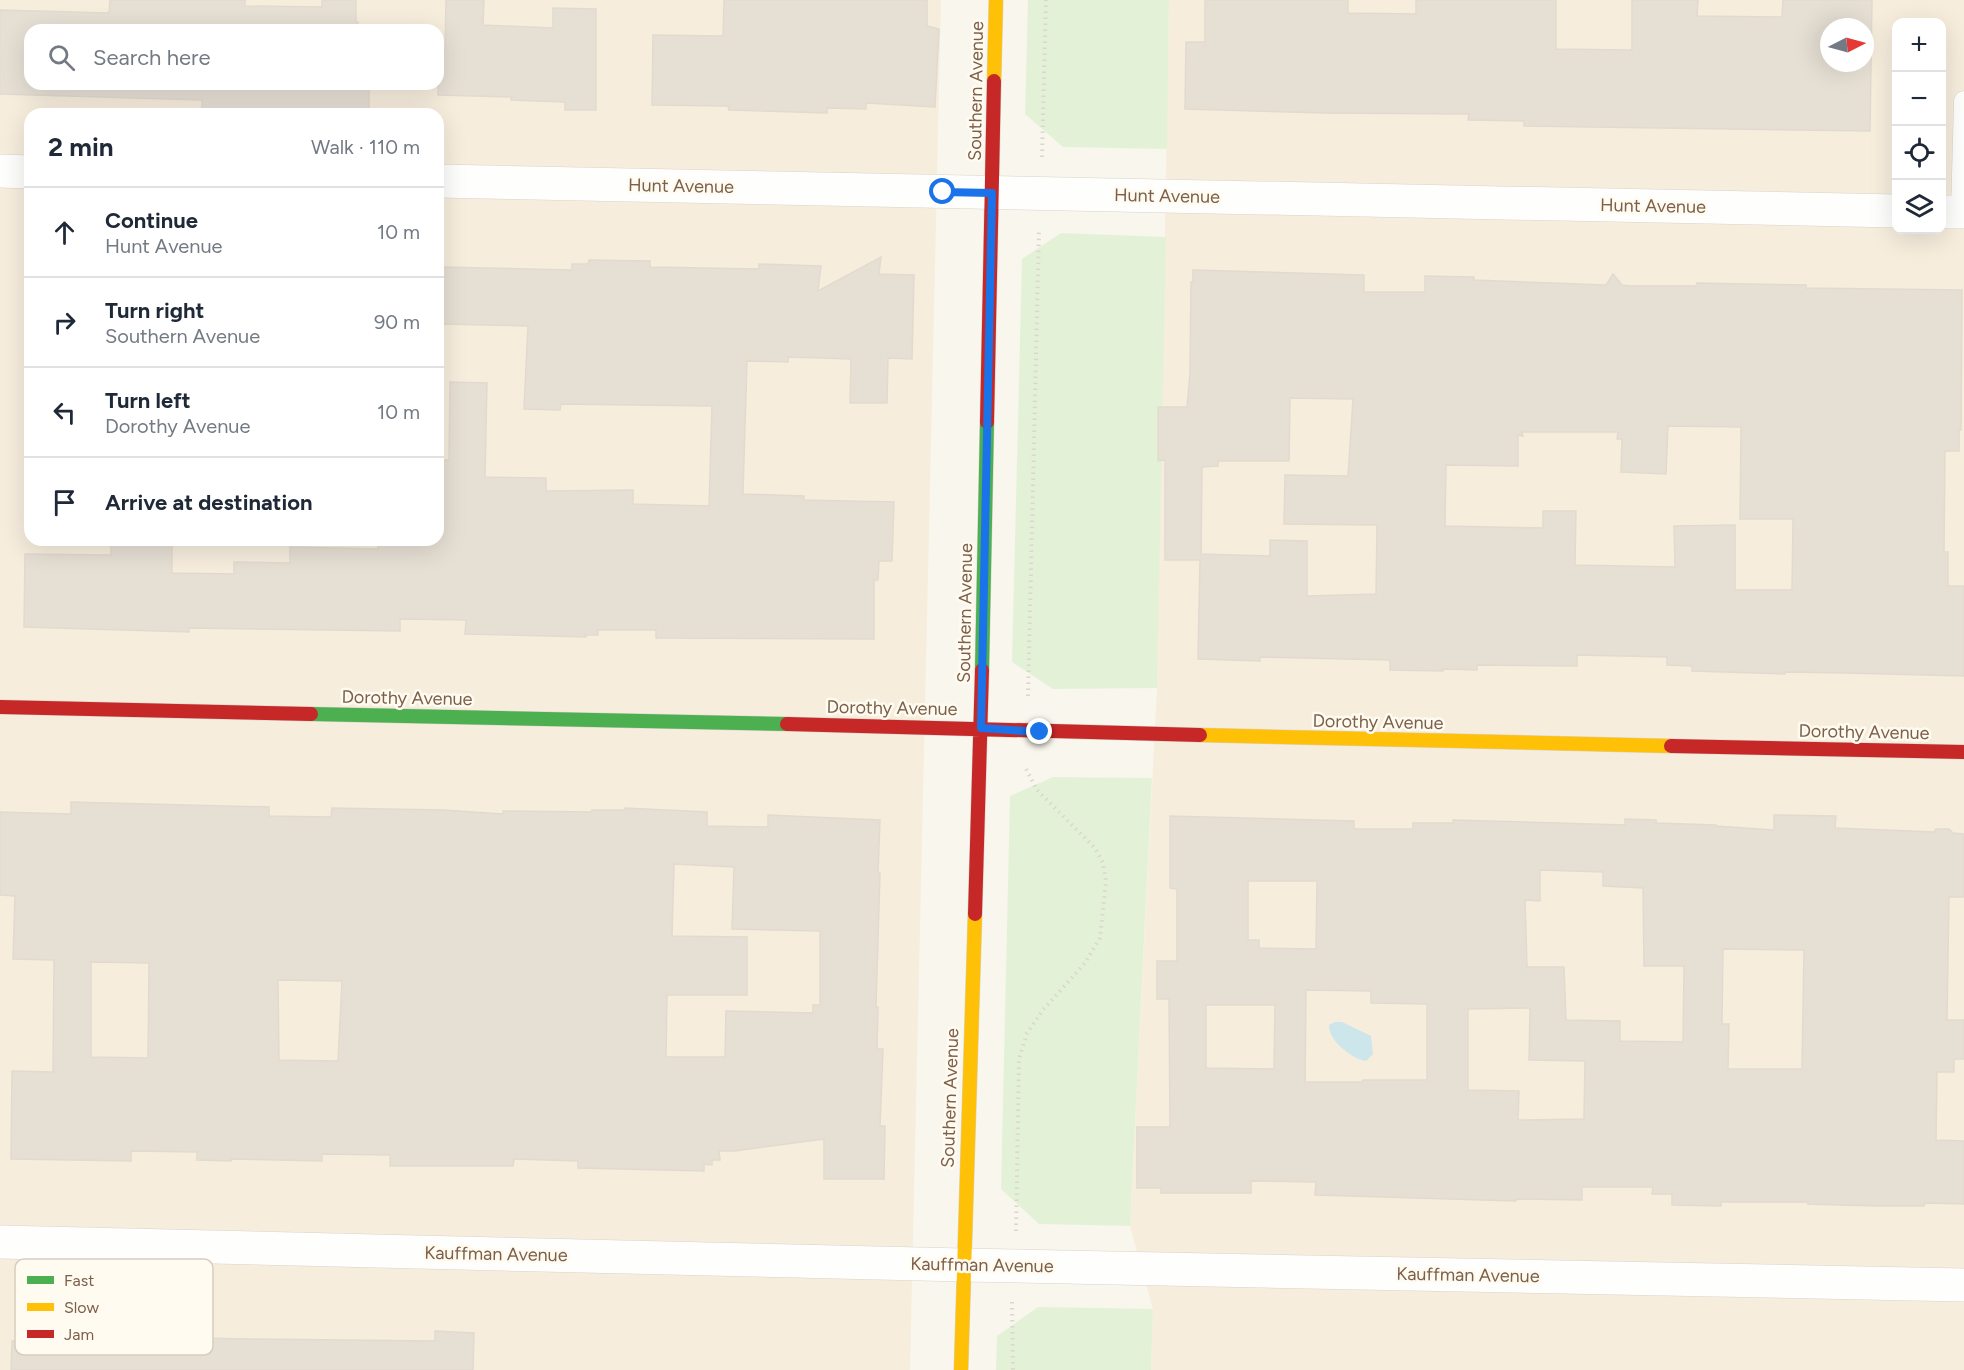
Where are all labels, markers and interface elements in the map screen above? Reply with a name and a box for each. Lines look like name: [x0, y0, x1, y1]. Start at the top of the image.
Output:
north arrow: [1820, 18, 1874, 72]
map controls: [1892, 18, 1946, 234]
button: +: [1892, 18, 1946, 72]
street label: Southern Avenue: [964, 21, 988, 161]
search box: [24, 24, 444, 90]
icon: search: [45, 41, 78, 74]
text: Search here: [93, 44, 211, 71]
button: −: [1892, 72, 1946, 126]
button: locate: [1892, 126, 1946, 180]
text: 2 min: [48, 131, 114, 163]
text: Walk · 110 m: [311, 135, 420, 159]
street label: Hunt Avenue: [628, 174, 734, 198]
route start: [929, 178, 955, 204]
button: layers: [1892, 180, 1946, 234]
street label: Hunt Avenue: [1114, 184, 1220, 208]
street label: Hunt Avenue: [1600, 194, 1706, 218]
text: Continue: [105, 207, 198, 234]
icon: ahead: [48, 216, 81, 249]
text: 10 m: [377, 220, 420, 244]
text: Hunt Avenue: [105, 234, 222, 258]
text: Turn right: [105, 297, 204, 324]
icon: right: [48, 306, 81, 339]
text: 90 m: [374, 310, 420, 334]
text: Southern Avenue: [105, 324, 260, 348]
text: Turn left: [105, 387, 191, 414]
icon: left: [48, 396, 81, 429]
text: 10 m: [377, 400, 420, 424]
text: Dorothy Avenue: [105, 414, 250, 438]
icon: arrive: [48, 486, 81, 519]
text: Arrive at destination: [105, 489, 313, 516]
street label: Southern Avenue: [953, 543, 977, 683]
street label: Dorothy Avenue: [341, 686, 473, 710]
street label: Dorothy Avenue: [826, 696, 958, 720]
street label: Dorothy Avenue: [1312, 710, 1444, 734]
route end: [1026, 718, 1052, 744]
street label: Dorothy Avenue: [1798, 720, 1930, 744]
street label: Southern Avenue: [937, 1028, 963, 1168]
street label: Kauffman Avenue: [424, 1242, 568, 1266]
street label: Kauffman Avenue: [910, 1253, 1054, 1277]
legend: [15, 1259, 213, 1355]
street label: Kauffman Avenue: [1396, 1263, 1540, 1287]
text: Fast: [64, 1271, 94, 1290]
text: Slow: [64, 1298, 99, 1317]
text: Jam: [64, 1325, 94, 1344]

